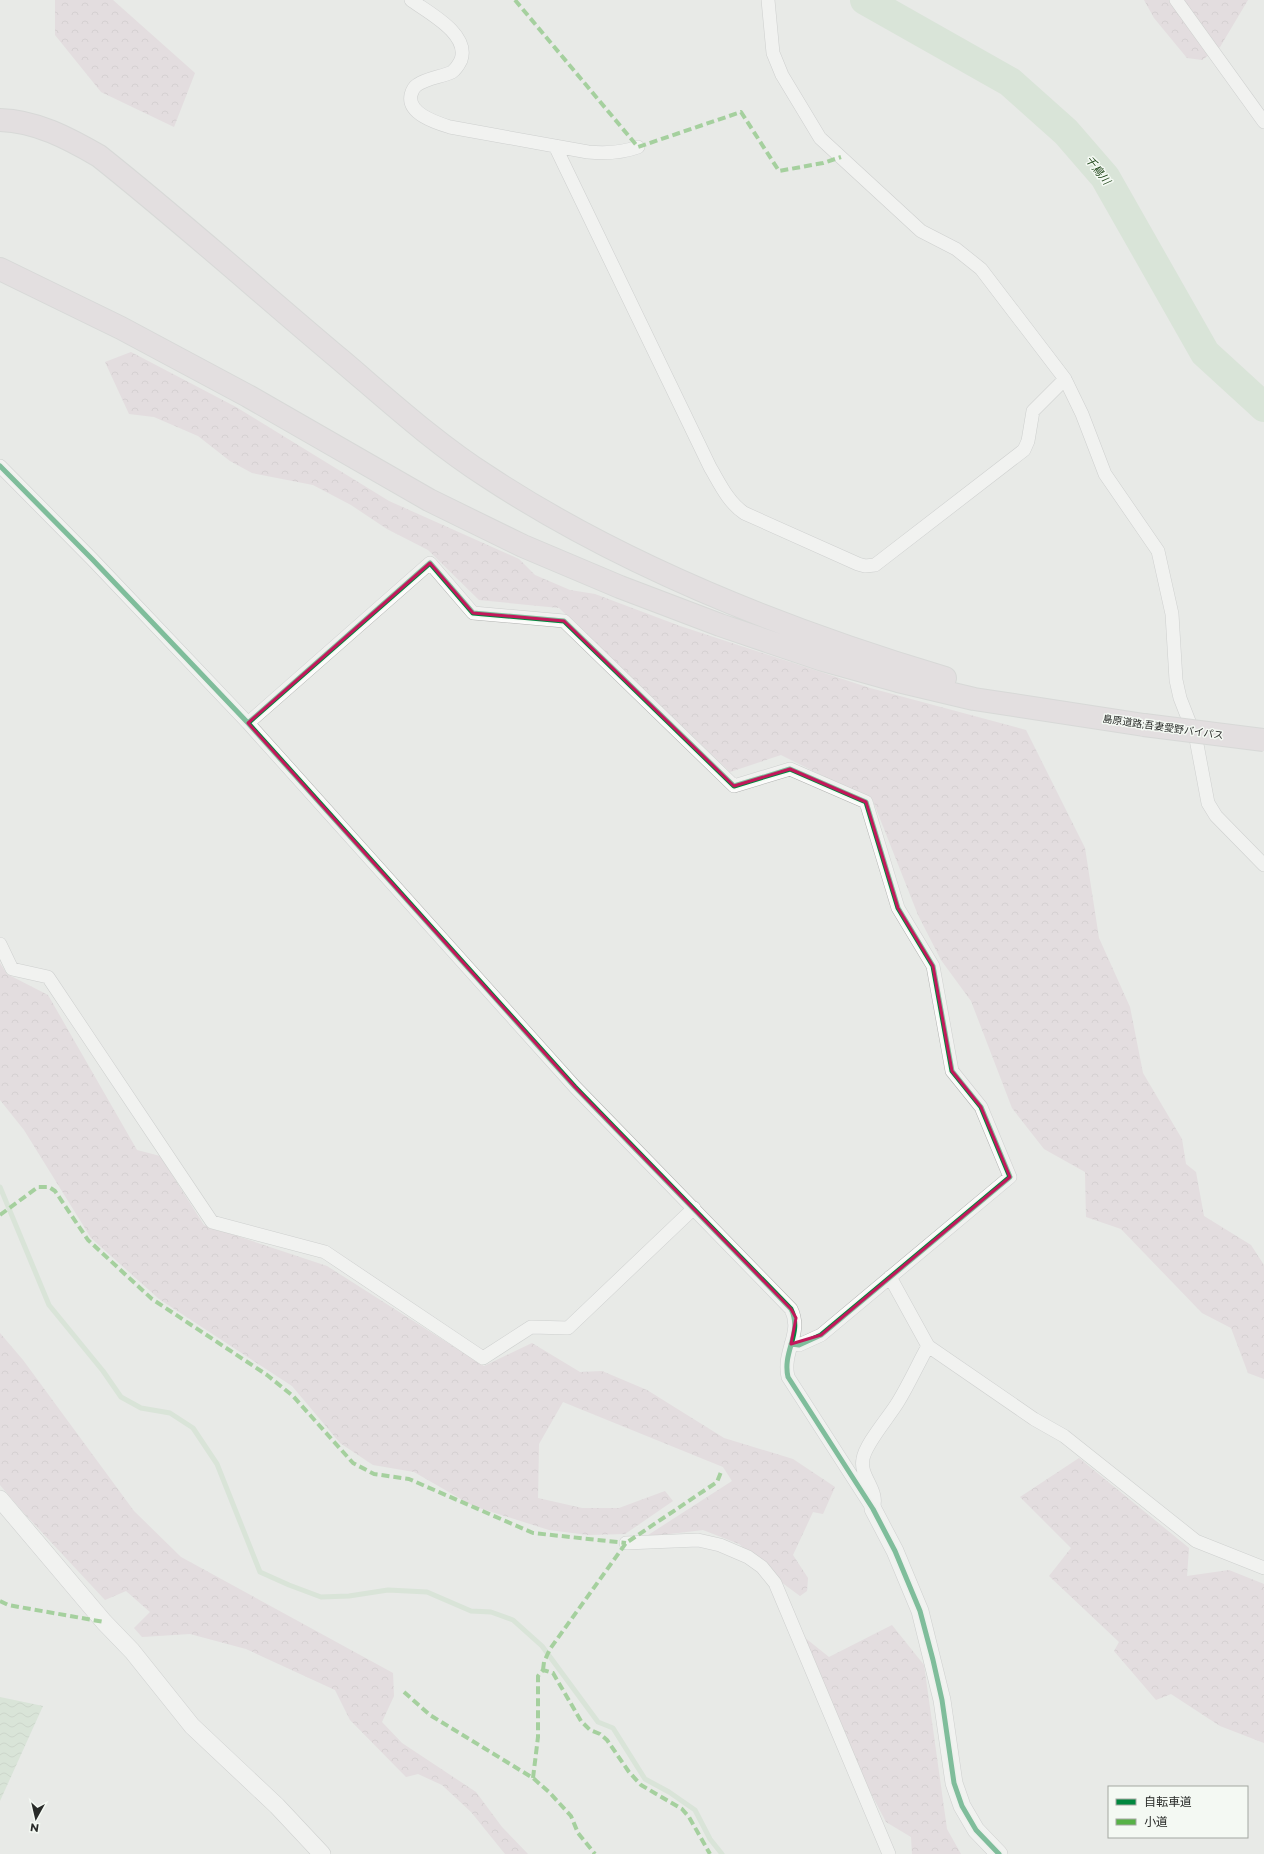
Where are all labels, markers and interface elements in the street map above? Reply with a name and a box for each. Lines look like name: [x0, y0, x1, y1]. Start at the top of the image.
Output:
water label: 千鳥川: [1082, 153, 1114, 188]
street label: 島原道路;吾妻愛野バイパス: [1102, 712, 1224, 742]
legend: [1108, 1786, 1248, 1838]
text: 自転車道: [1144, 1794, 1192, 1809]
north arrow: [16, 1798, 56, 1838]
text: 小道: [1144, 1814, 1168, 1829]
text: N: [29, 1820, 40, 1835]

